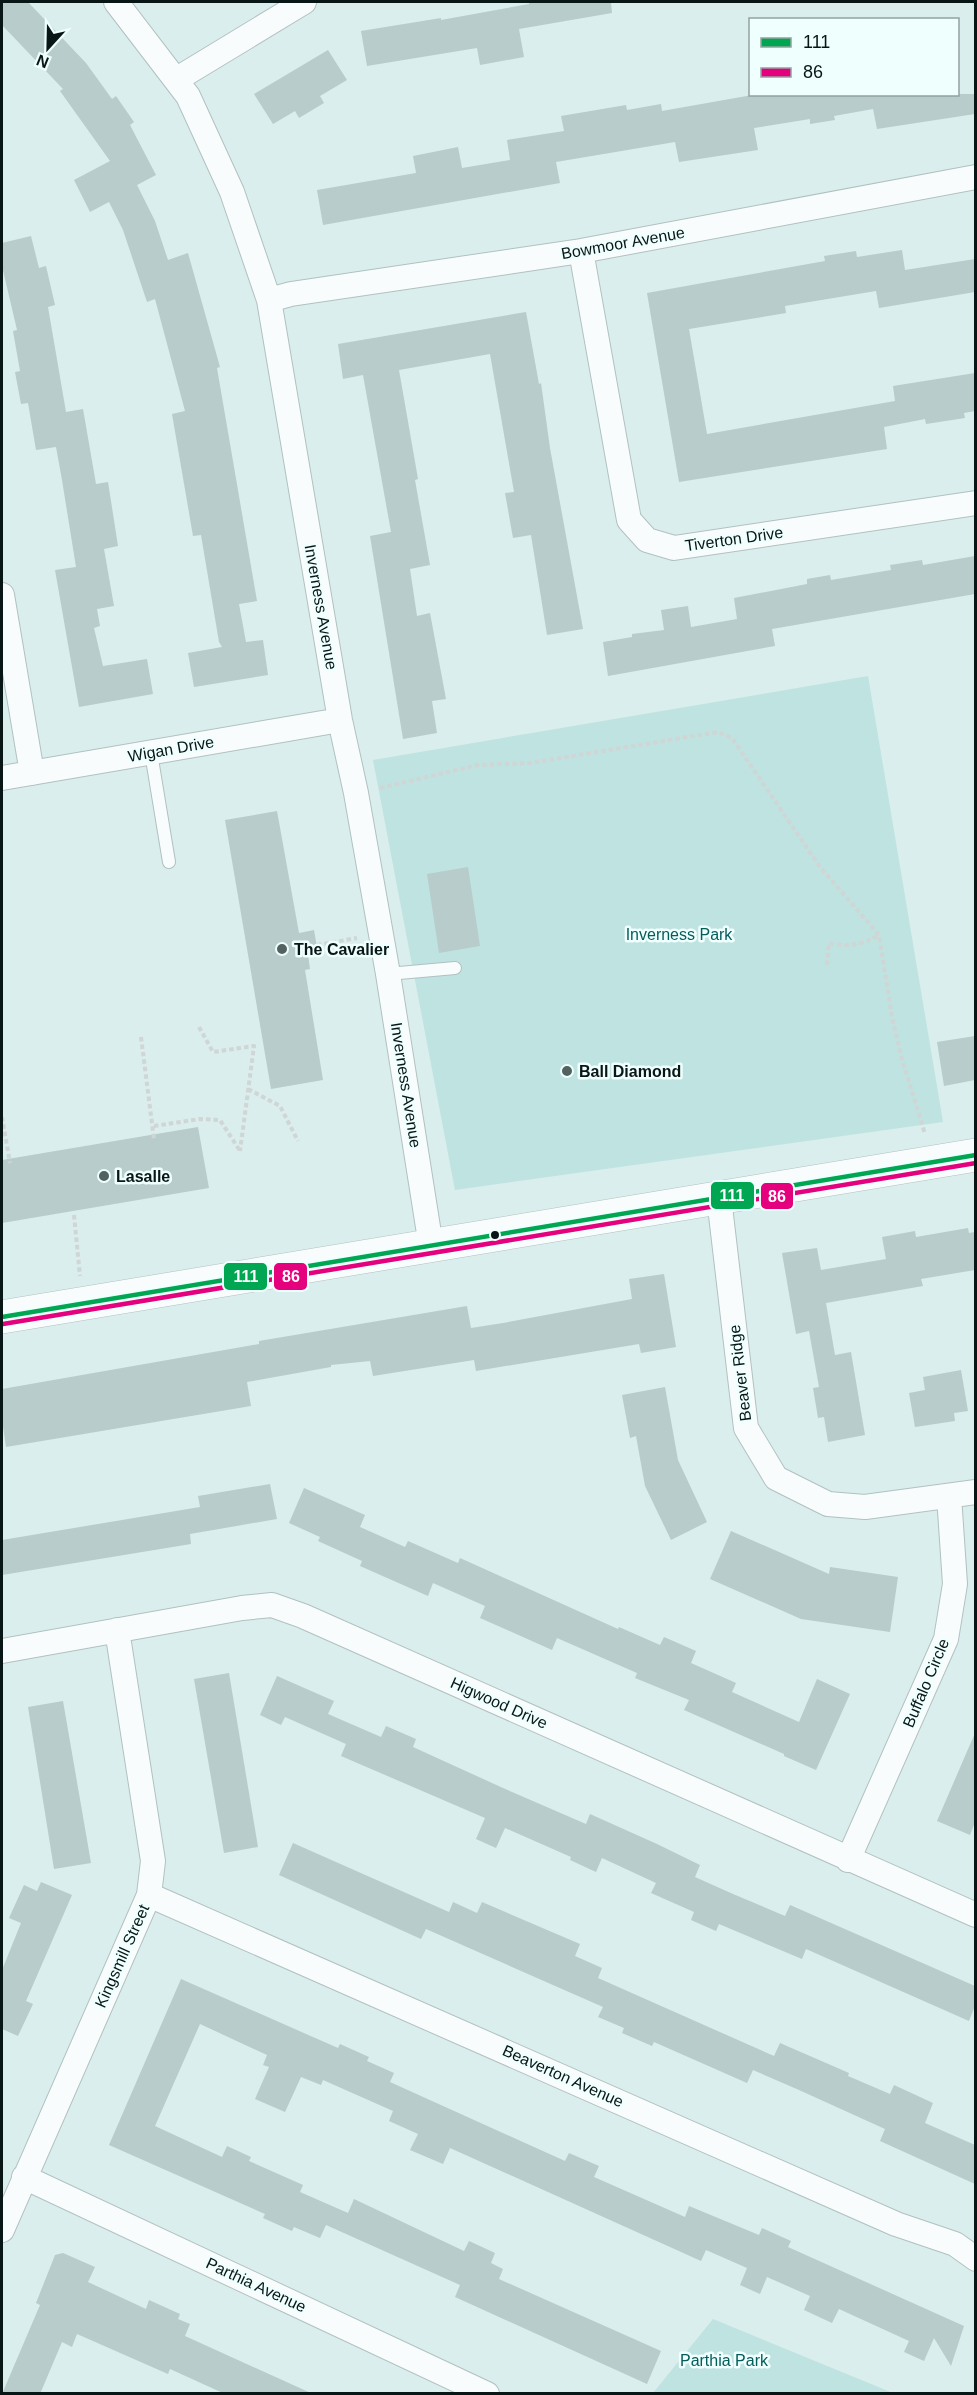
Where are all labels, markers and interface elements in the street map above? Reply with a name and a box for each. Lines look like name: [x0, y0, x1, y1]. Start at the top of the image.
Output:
north arrow: [18, 18, 78, 78]
legend: [749, 18, 959, 96]
text: 111: [803, 32, 830, 52]
text: N: [34, 51, 51, 71]
text: 86: [803, 62, 823, 82]
street label: Bowmoor Avenue: [560, 224, 686, 262]
street label: Tiverton Drive: [684, 524, 784, 554]
street label: Inverness Avenue: [302, 543, 340, 671]
street label: Wigan Drive: [127, 733, 215, 765]
park label: Inverness Park: [626, 926, 733, 943]
place label: The Cavalier: [294, 941, 389, 958]
marker: The Cavalier: [275, 942, 289, 956]
street label: Inverness Avenue: [388, 1021, 424, 1149]
place label: Ball Diamond: [579, 1063, 681, 1080]
marker: Ball Diamond: [560, 1064, 574, 1078]
place label: Lasalle: [116, 1168, 170, 1185]
marker: Lasalle: [97, 1169, 111, 1183]
line badge: 111: [710, 1181, 755, 1210]
line badge: 86: [760, 1182, 794, 1210]
text: 111: [720, 1187, 745, 1204]
text: 86: [768, 1188, 786, 1205]
unlabelled marker: [489, 1229, 501, 1241]
line badge: 111: [223, 1262, 268, 1291]
line badge: 86: [273, 1262, 308, 1291]
text: 111: [234, 1268, 259, 1285]
text: 86: [282, 1268, 300, 1285]
street label: Beaver Ridge: [726, 1324, 754, 1422]
street label: Buffalo Circle: [900, 1636, 952, 1730]
street label: Higwood Drive: [448, 1674, 550, 1732]
street label: Kingsmill Street: [92, 1901, 153, 2010]
street label: Beaverton Avenue: [500, 2042, 626, 2110]
street label: Parthia Avenue: [203, 2254, 309, 2316]
park label: Parthia Park: [680, 2352, 769, 2369]

